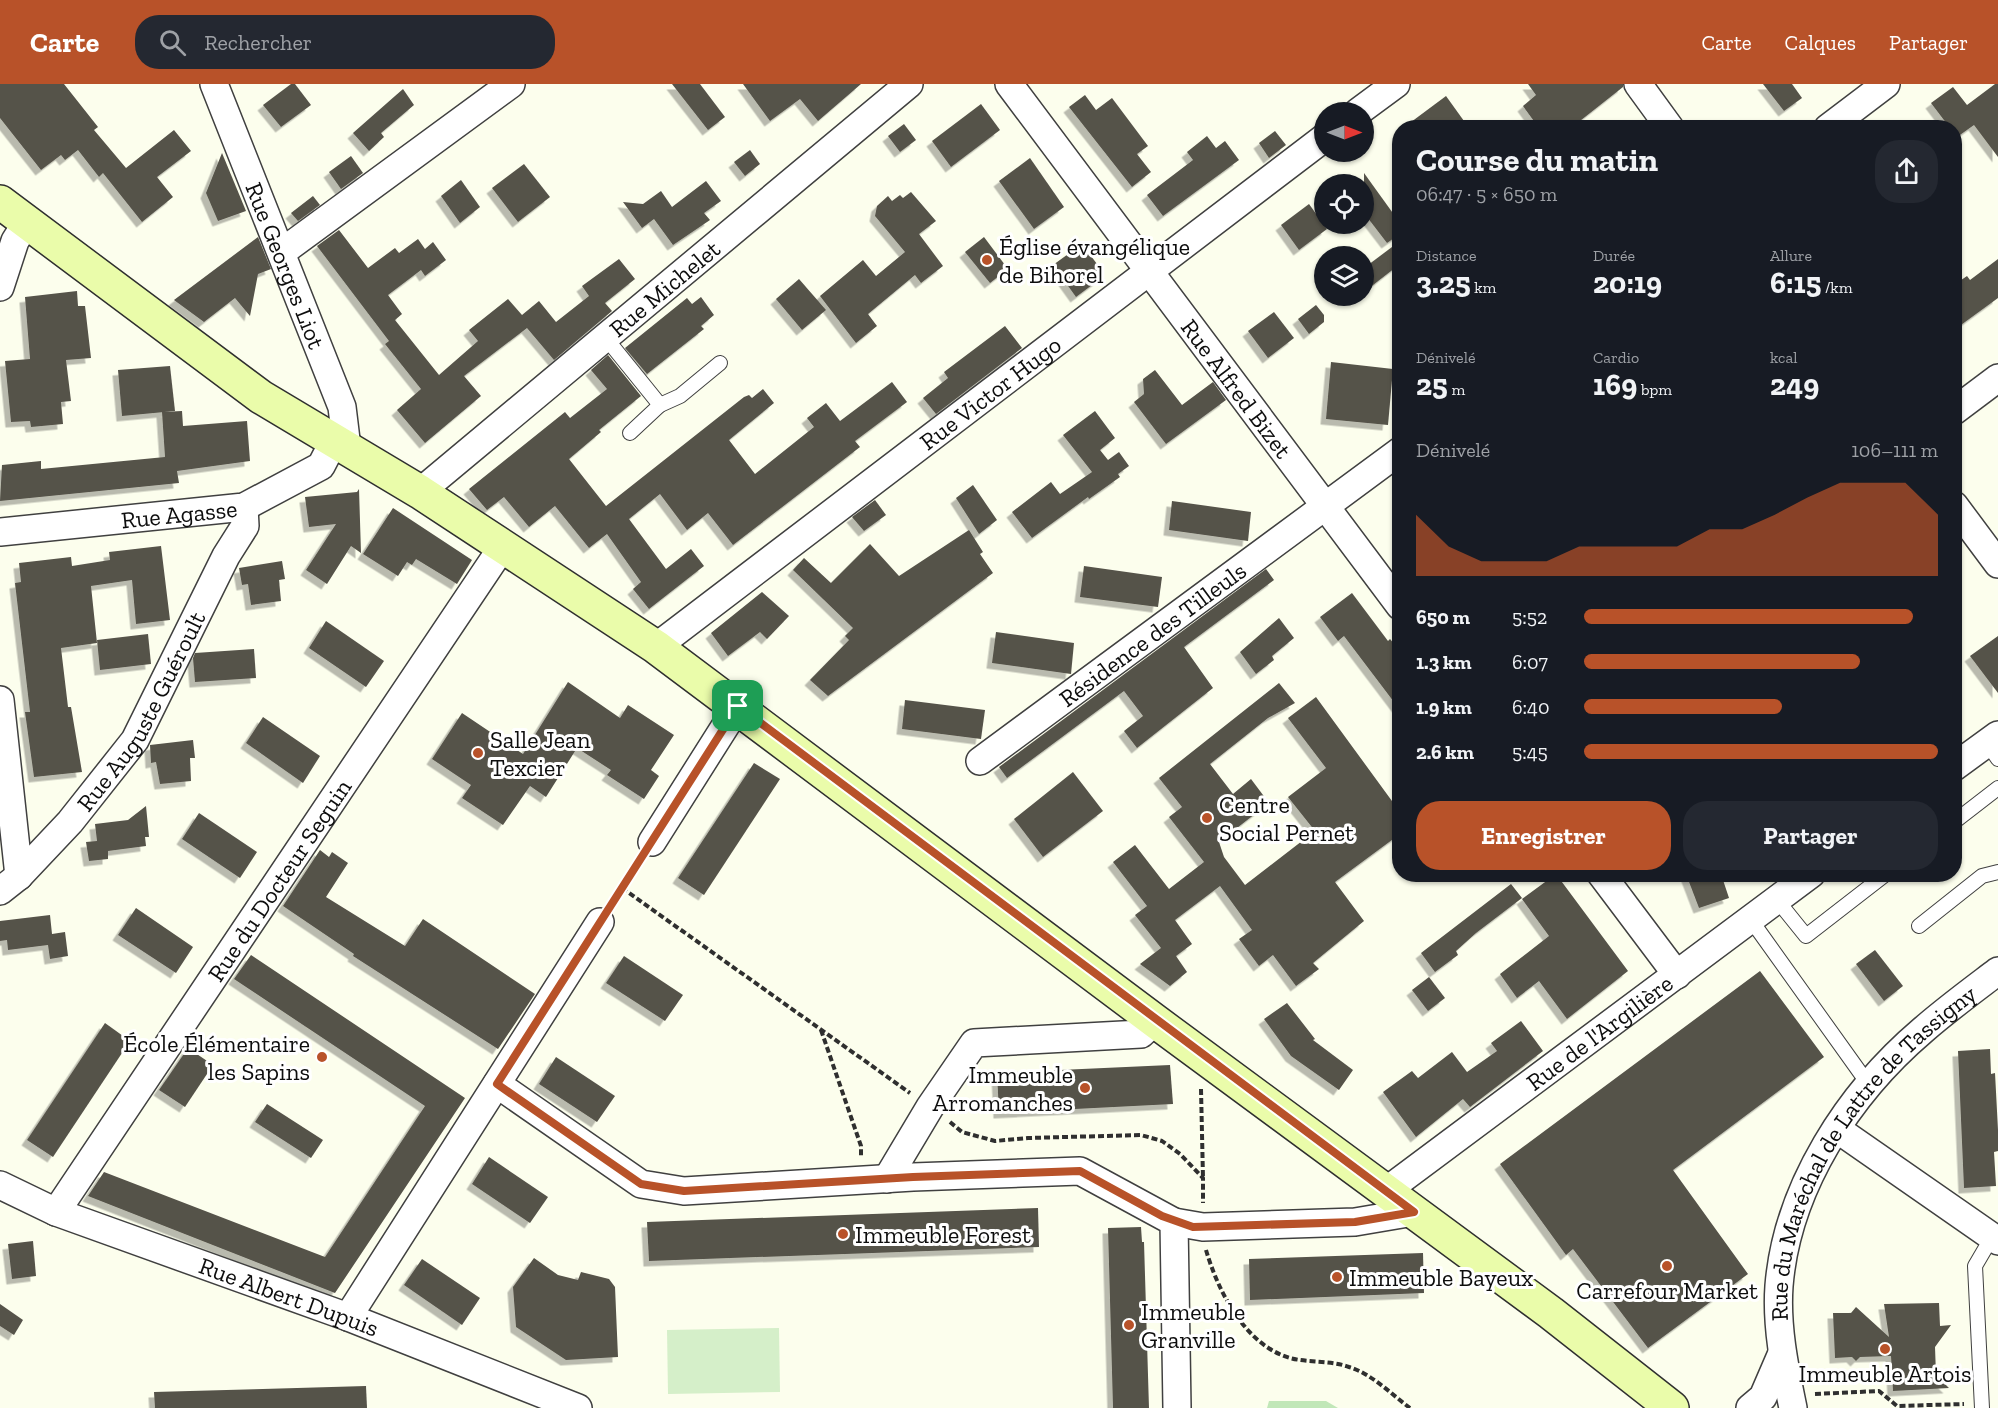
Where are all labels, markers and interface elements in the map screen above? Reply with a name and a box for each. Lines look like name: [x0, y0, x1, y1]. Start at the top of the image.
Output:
search box: [135, 15, 555, 69]
text: Carte: [30, 26, 99, 59]
icon: search: [156, 26, 189, 59]
text: Rechercher: [204, 29, 312, 56]
text: Carte: [1701, 30, 1752, 55]
text: Calques: [1785, 30, 1856, 55]
text: Partager: [1889, 30, 1968, 55]
north arrow: [1314, 102, 1374, 162]
map controls: [1314, 102, 1374, 306]
text: Course du matin: [1416, 140, 1658, 179]
button: share: [1875, 140, 1938, 203]
button: locate: [1314, 174, 1374, 234]
street label: Rue Georges Liot: [240, 178, 332, 353]
text: 06:47 · 5 × 650 m: [1416, 182, 1557, 206]
place label: Église évangélique de Bihorel: [999, 232, 1190, 289]
street label: Rue Michelet: [603, 234, 725, 343]
button: layers: [1314, 246, 1374, 306]
text: Distance: [1416, 246, 1477, 265]
text: Durée: [1593, 246, 1635, 265]
text: Allure: [1770, 246, 1812, 265]
marker: Église évangélique de Bihorel: [980, 253, 994, 267]
text: 3.25: [1416, 265, 1471, 301]
text: 20:19: [1593, 265, 1662, 301]
text: 6:15: [1770, 265, 1821, 301]
text: km: [1471, 278, 1496, 297]
text: /km: [1821, 278, 1853, 297]
street label: Rue Alfred Bizet: [1175, 313, 1298, 464]
street label: Rue Victor Hugo: [914, 329, 1066, 456]
text: Dénivelé: [1416, 348, 1475, 367]
text: Cardio: [1593, 348, 1639, 367]
text: kcal: [1770, 348, 1797, 367]
text: 25: [1416, 367, 1448, 403]
text: 169: [1593, 367, 1637, 403]
text: 249: [1770, 367, 1819, 403]
text: m: [1448, 380, 1465, 399]
text: bpm: [1637, 380, 1672, 399]
text: Dénivelé: [1416, 438, 1490, 462]
text: 106–111 m: [1851, 438, 1938, 462]
street label: Rue Agasse: [120, 493, 239, 534]
street label: Résidence des Tilleuls: [1053, 555, 1251, 712]
text: 650 m: [1416, 605, 1470, 629]
text: 5:52: [1512, 605, 1547, 629]
street label: Rue Auguste Guéroult: [70, 606, 211, 817]
text: 1.3 km: [1416, 650, 1472, 674]
text: 6:07: [1512, 650, 1548, 674]
pin: [712, 680, 763, 731]
icon: arrive: [721, 689, 754, 722]
text: 1.9 km: [1416, 695, 1472, 719]
text: 6:40: [1512, 695, 1549, 719]
place label: Salle Jean Texcier: [490, 725, 591, 782]
text: 2.6 km: [1416, 740, 1474, 764]
text: 5:45: [1512, 740, 1548, 764]
marker: Salle Jean Texcier: [471, 746, 485, 760]
street label: Rue du Docteur Seguin: [201, 773, 357, 987]
place label: Centre Social Pernet: [1219, 790, 1354, 847]
button: Enregistrer: [1416, 801, 1671, 870]
button: Partager: [1683, 801, 1938, 870]
marker: Centre Social Pernet: [1200, 811, 1214, 825]
street label: Rue de l'Argilière: [1520, 968, 1678, 1096]
street label: Rue du Maréchal de Lattre de Tassigny: [1764, 978, 1982, 1322]
place label: École Élémentaire les Sapins: [123, 1029, 310, 1086]
marker: École Élémentaire les Sapins: [315, 1050, 329, 1064]
place label: Immeuble Arromanches: [933, 1060, 1073, 1117]
marker: Immeuble Arromanches: [1078, 1081, 1092, 1095]
place label: Immeuble Forest: [855, 1220, 1031, 1249]
marker: Immeuble Forest: [836, 1227, 850, 1241]
street label: Rue Albert Dupuis: [195, 1250, 383, 1342]
marker: Carrefour Market: [1660, 1259, 1674, 1273]
place label: Immeuble Bayeux: [1349, 1263, 1533, 1292]
marker: Immeuble Bayeux: [1330, 1270, 1344, 1284]
place label: Carrefour Market: [1576, 1276, 1758, 1305]
place label: Immeuble Granville: [1141, 1297, 1245, 1354]
marker: Immeuble Granville: [1122, 1318, 1136, 1332]
marker: Immeuble Artois: [1878, 1342, 1892, 1356]
place label: Immeuble Artois: [1798, 1359, 1972, 1388]

